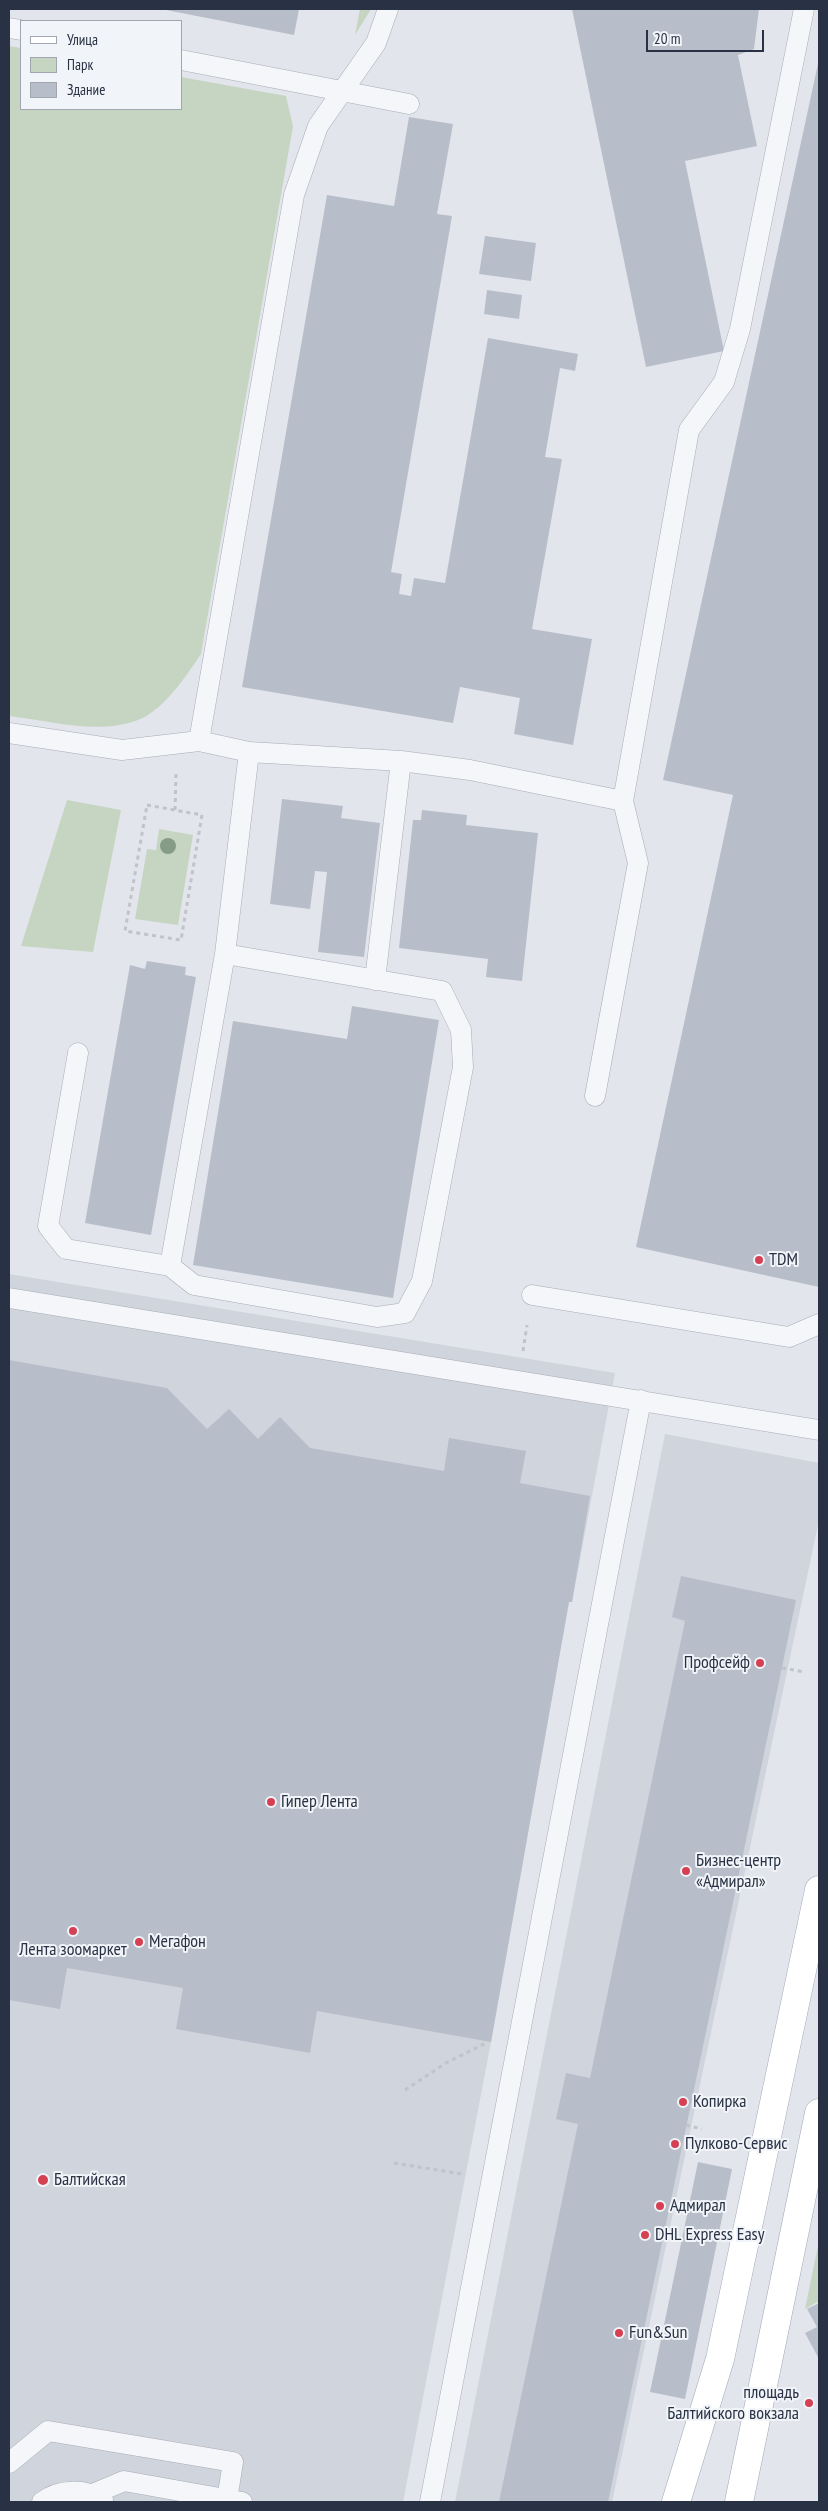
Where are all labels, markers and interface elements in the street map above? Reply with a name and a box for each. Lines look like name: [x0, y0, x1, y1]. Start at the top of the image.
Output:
legend: [20, 20, 182, 110]
scale bar: [648, 20, 766, 52]
text: 20 m: [654, 29, 680, 48]
text: Улица: [67, 30, 98, 49]
text: Парк: [67, 55, 93, 74]
text: Здание: [67, 80, 105, 99]
place label: TDM: [769, 1249, 798, 1271]
marker: TDM: [753, 1254, 765, 1266]
place label: Профсейф: [684, 1652, 750, 1674]
marker: Профсейф: [754, 1657, 766, 1669]
place label: Гипер Лента: [281, 1791, 358, 1813]
marker: Гипер Лента: [265, 1796, 277, 1808]
place label: Бизнес-центр «Адмирал»: [696, 1850, 781, 1892]
marker: Бизнес-центр «Адмирал»: [680, 1865, 692, 1877]
marker: Лента зоомаркет: [67, 1925, 79, 1937]
place label: Мегафон: [149, 1931, 206, 1953]
marker: Мегафон: [133, 1936, 145, 1948]
place label: Лента зоомаркет: [19, 1939, 127, 1961]
place label: Копирка: [693, 2091, 746, 2113]
marker: Копирка: [677, 2096, 689, 2108]
place label: Пулково-Сервис: [685, 2133, 788, 2155]
marker: Пулково-Сервис: [669, 2138, 681, 2150]
place label: Балтийская: [54, 2169, 126, 2191]
marker: Балтийская: [36, 2173, 50, 2187]
place label: Адмирал: [670, 2195, 726, 2217]
marker: Адмирал: [654, 2200, 666, 2212]
place label: DHL Express Easy: [655, 2224, 764, 2246]
marker: DHL Express Easy: [639, 2229, 651, 2241]
place label: Fun&Sun: [629, 2322, 687, 2344]
marker: Fun&Sun: [613, 2327, 625, 2339]
place label: площадь Балтийского вокзала: [667, 2382, 799, 2424]
marker: площадь Балтийского вокзала: [803, 2397, 815, 2409]

